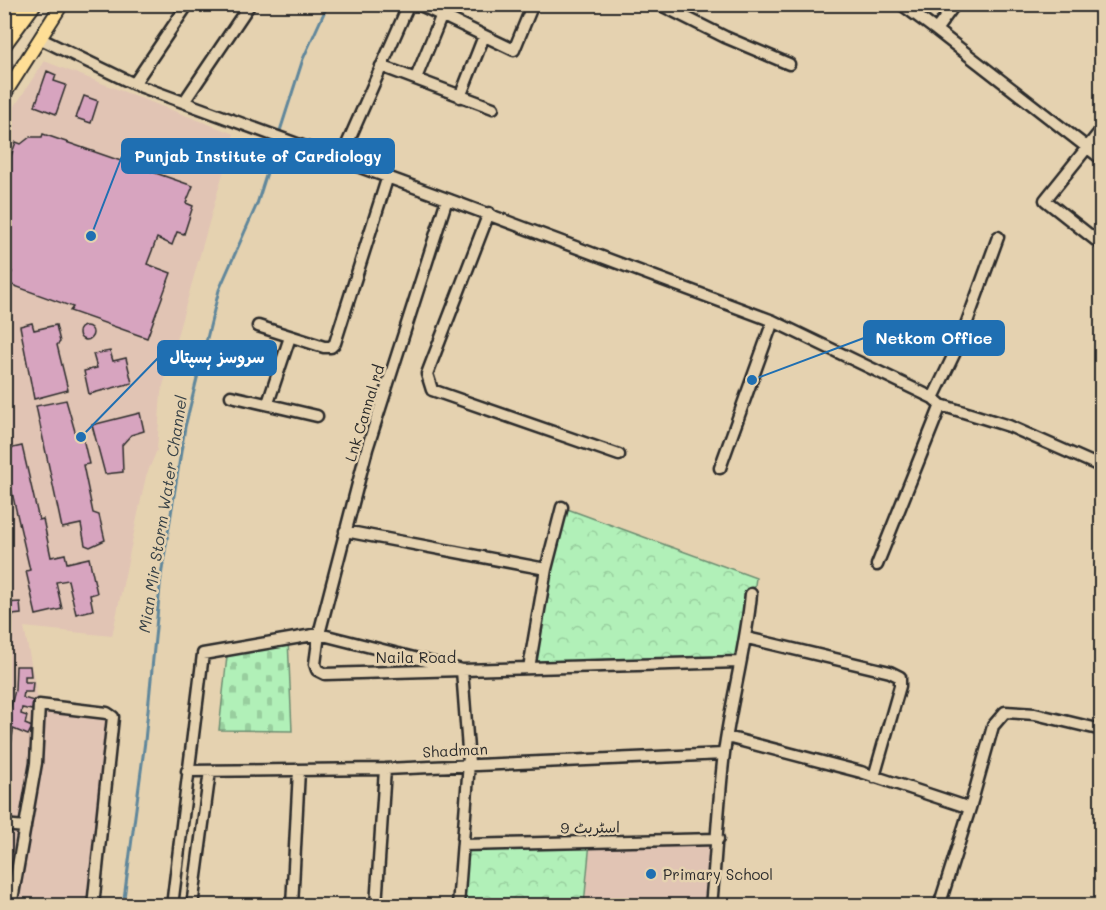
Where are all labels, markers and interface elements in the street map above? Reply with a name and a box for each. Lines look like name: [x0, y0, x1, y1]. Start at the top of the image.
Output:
callout: Punjab Institute of Cardiology: [122, 139, 394, 173]
text: Punjab Institute of Cardiology: [134, 145, 382, 166]
callout: Netkom Office: [864, 321, 1004, 355]
text: Netkom Office: [876, 327, 992, 348]
callout: سروسز ہسپتال: [158, 341, 276, 375]
text: سروسز ہسپتال: [170, 346, 264, 370]
street label: Lnk Cannal rd: [340, 362, 388, 464]
water label: Mian Mir Storm Water Channel: [133, 394, 191, 634]
street label: Naila Road: [376, 647, 456, 667]
street label: Shadman: [422, 738, 488, 762]
street label: اسٹریٹ 9: [560, 816, 620, 838]
place label: Primary School: [663, 864, 773, 884]
marker: Primary School: [644, 867, 658, 881]

